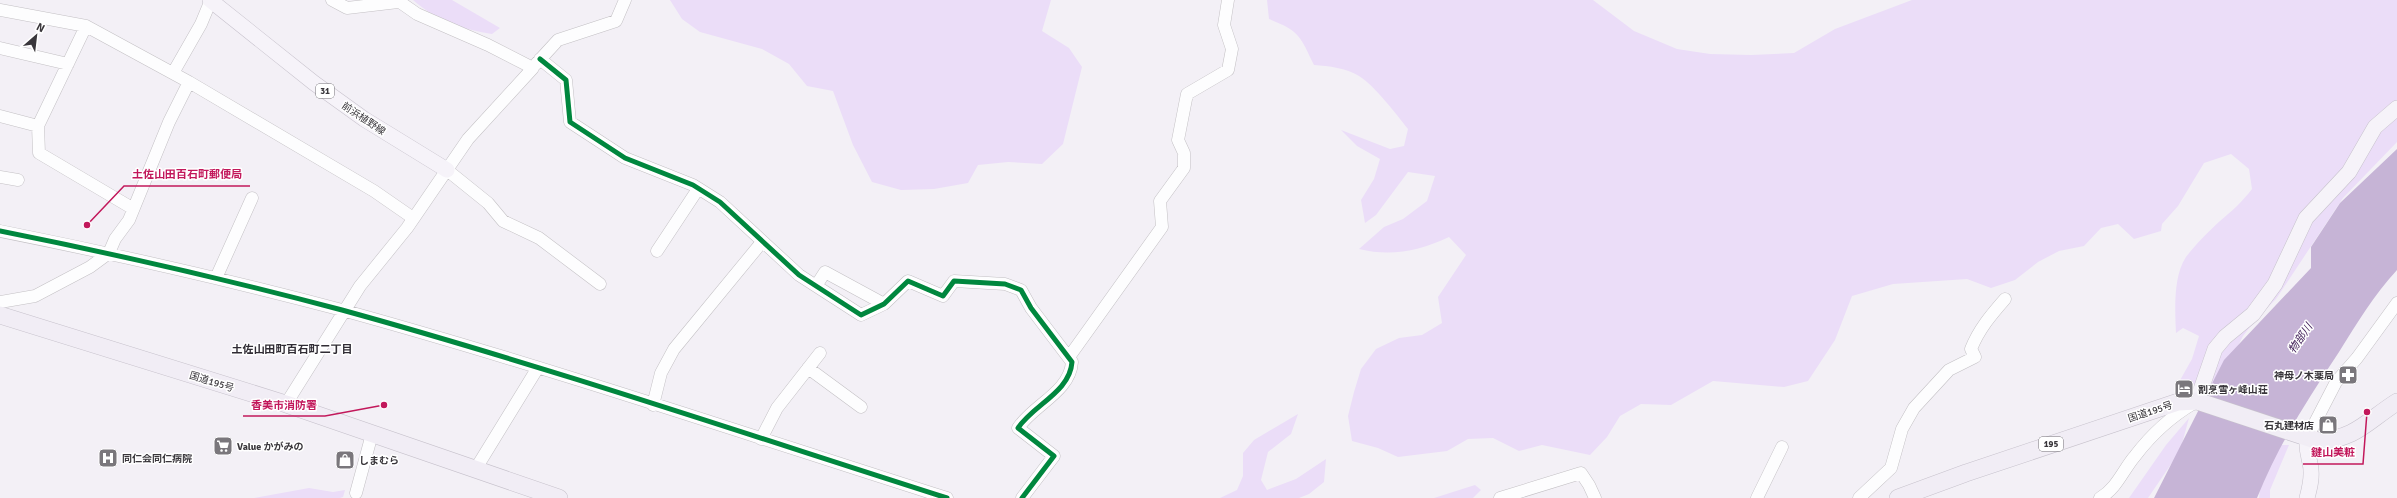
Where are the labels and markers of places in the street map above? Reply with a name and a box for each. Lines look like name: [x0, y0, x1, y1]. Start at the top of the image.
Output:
callout: 土佐山田百石町郵便局: [124, 163, 250, 186]
pharmacy icon: 神母ノ木薬局: [2337, 364, 2359, 386]
place label: 神母ノ木薬局: [2274, 370, 2334, 382]
hotel icon: 割烹雪ヶ峰山荘: [2173, 378, 2195, 400]
place label: 割烹雪ヶ峰山荘: [2198, 384, 2268, 396]
callout: 香美市消防署: [243, 393, 325, 416]
shop icon: 石丸建材店: [2317, 414, 2339, 436]
place label: 石丸建材店: [2264, 420, 2314, 432]
supermarket icon: Value かがみの: [212, 435, 234, 457]
place label: Value かがみの: [237, 441, 303, 453]
callout: 鍵山美粧: [2303, 441, 2363, 464]
hospital icon: 同仁会同仁病院: [97, 447, 119, 469]
shop icon: しまむら: [334, 449, 356, 471]
place label: 同仁会同仁病院: [122, 453, 192, 465]
place label: しまむら: [359, 455, 399, 467]

